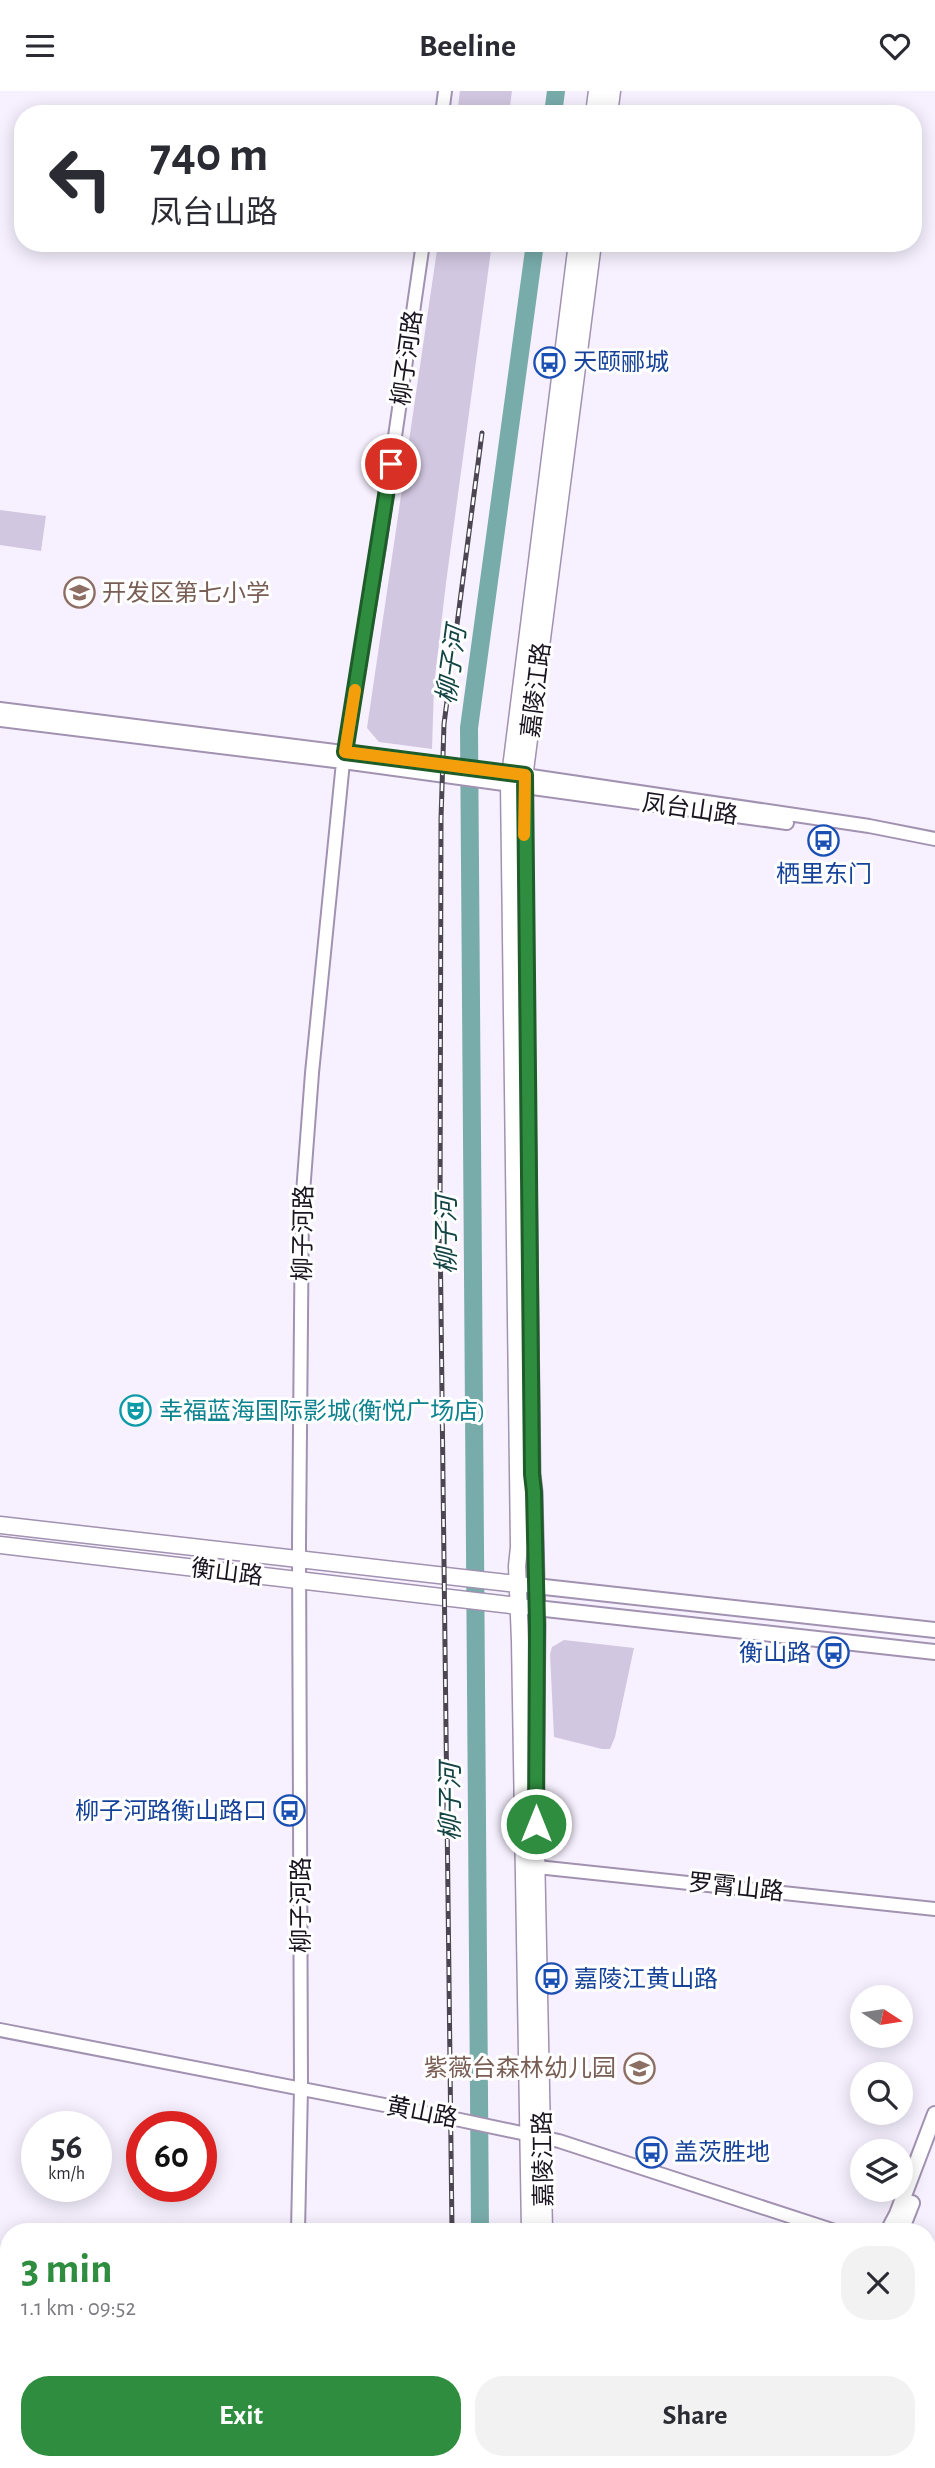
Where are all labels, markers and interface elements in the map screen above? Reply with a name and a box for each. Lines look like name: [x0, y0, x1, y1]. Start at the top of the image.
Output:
icon: menu: [21, 27, 59, 65]
icon: heart: [876, 27, 914, 65]
text: Beeline: [419, 30, 516, 62]
text: 740 m: [150, 131, 268, 180]
icon: left: [35, 133, 126, 224]
text: 凤台山路: [150, 197, 278, 229]
street label: 柳子河路: [387, 309, 427, 407]
bus stop icon: 天颐郦城: [533, 345, 567, 379]
place label: 天颐郦城: [573, 349, 669, 375]
pin: [361, 434, 421, 494]
icon: arrive: [372, 445, 410, 483]
school or university icon: 开发区第七小学: [62, 576, 96, 610]
place label: 开发区第七小学: [102, 580, 270, 606]
water label: 柳子河: [433, 620, 471, 706]
street label: 嘉陵江路: [517, 641, 555, 739]
street label: 凤台山路: [641, 789, 739, 829]
bus stop icon: 栖里东门: [807, 823, 841, 857]
place label: 栖里东门: [776, 861, 872, 887]
street label: 柳子河路: [289, 1185, 317, 1281]
water label: 柳子河: [433, 1191, 460, 1274]
theatre icon: 幸福蓝海国际影城(衡悦广场店): [119, 1394, 153, 1428]
place label: 幸福蓝海国际影城(衡悦广场店): [159, 1398, 485, 1424]
street label: 衡山路: [190, 1555, 264, 1589]
bus stop icon: 衡山路: [817, 1636, 851, 1670]
place label: 衡山路: [739, 1640, 811, 1666]
water label: 柳子河: [437, 1758, 464, 1841]
position arrow: [499, 1787, 573, 1861]
bus stop icon: 柳子河路衡山路口: [273, 1794, 307, 1828]
place label: 柳子河路衡山路口: [75, 1798, 267, 1824]
street label: 柳子河路: [288, 1857, 314, 1953]
street label: 罗霄山路: [687, 1869, 785, 1905]
bus stop icon: 嘉陵江黄山路: [534, 1962, 568, 1996]
place label: 嘉陵江黄山路: [574, 1966, 718, 1992]
north arrow: [850, 1985, 914, 2047]
map controls: [850, 1985, 913, 2202]
school or university icon: 紫薇台森林幼儿园: [622, 2051, 656, 2085]
place label: 紫薇台森林幼儿园: [424, 2055, 616, 2081]
button: search: [850, 2062, 913, 2125]
street label: 黄山路: [384, 2092, 460, 2132]
speed limit sign: 60: [126, 2111, 217, 2202]
street label: 嘉陵江路: [529, 2111, 557, 2207]
text: 56: [50, 2130, 83, 2165]
bus stop icon: 盖茨胜地: [634, 2135, 668, 2169]
place label: 盖茨胜地: [674, 2139, 770, 2165]
button: layers: [850, 2139, 913, 2202]
text: km/h: [48, 2165, 85, 2183]
button: close: [841, 2246, 915, 2320]
text: 3 min: [21, 2248, 113, 2290]
text: 1.1 km · 09:52: [21, 2297, 136, 2320]
button: Exit: [21, 2376, 461, 2456]
button: Share: [475, 2376, 915, 2456]

